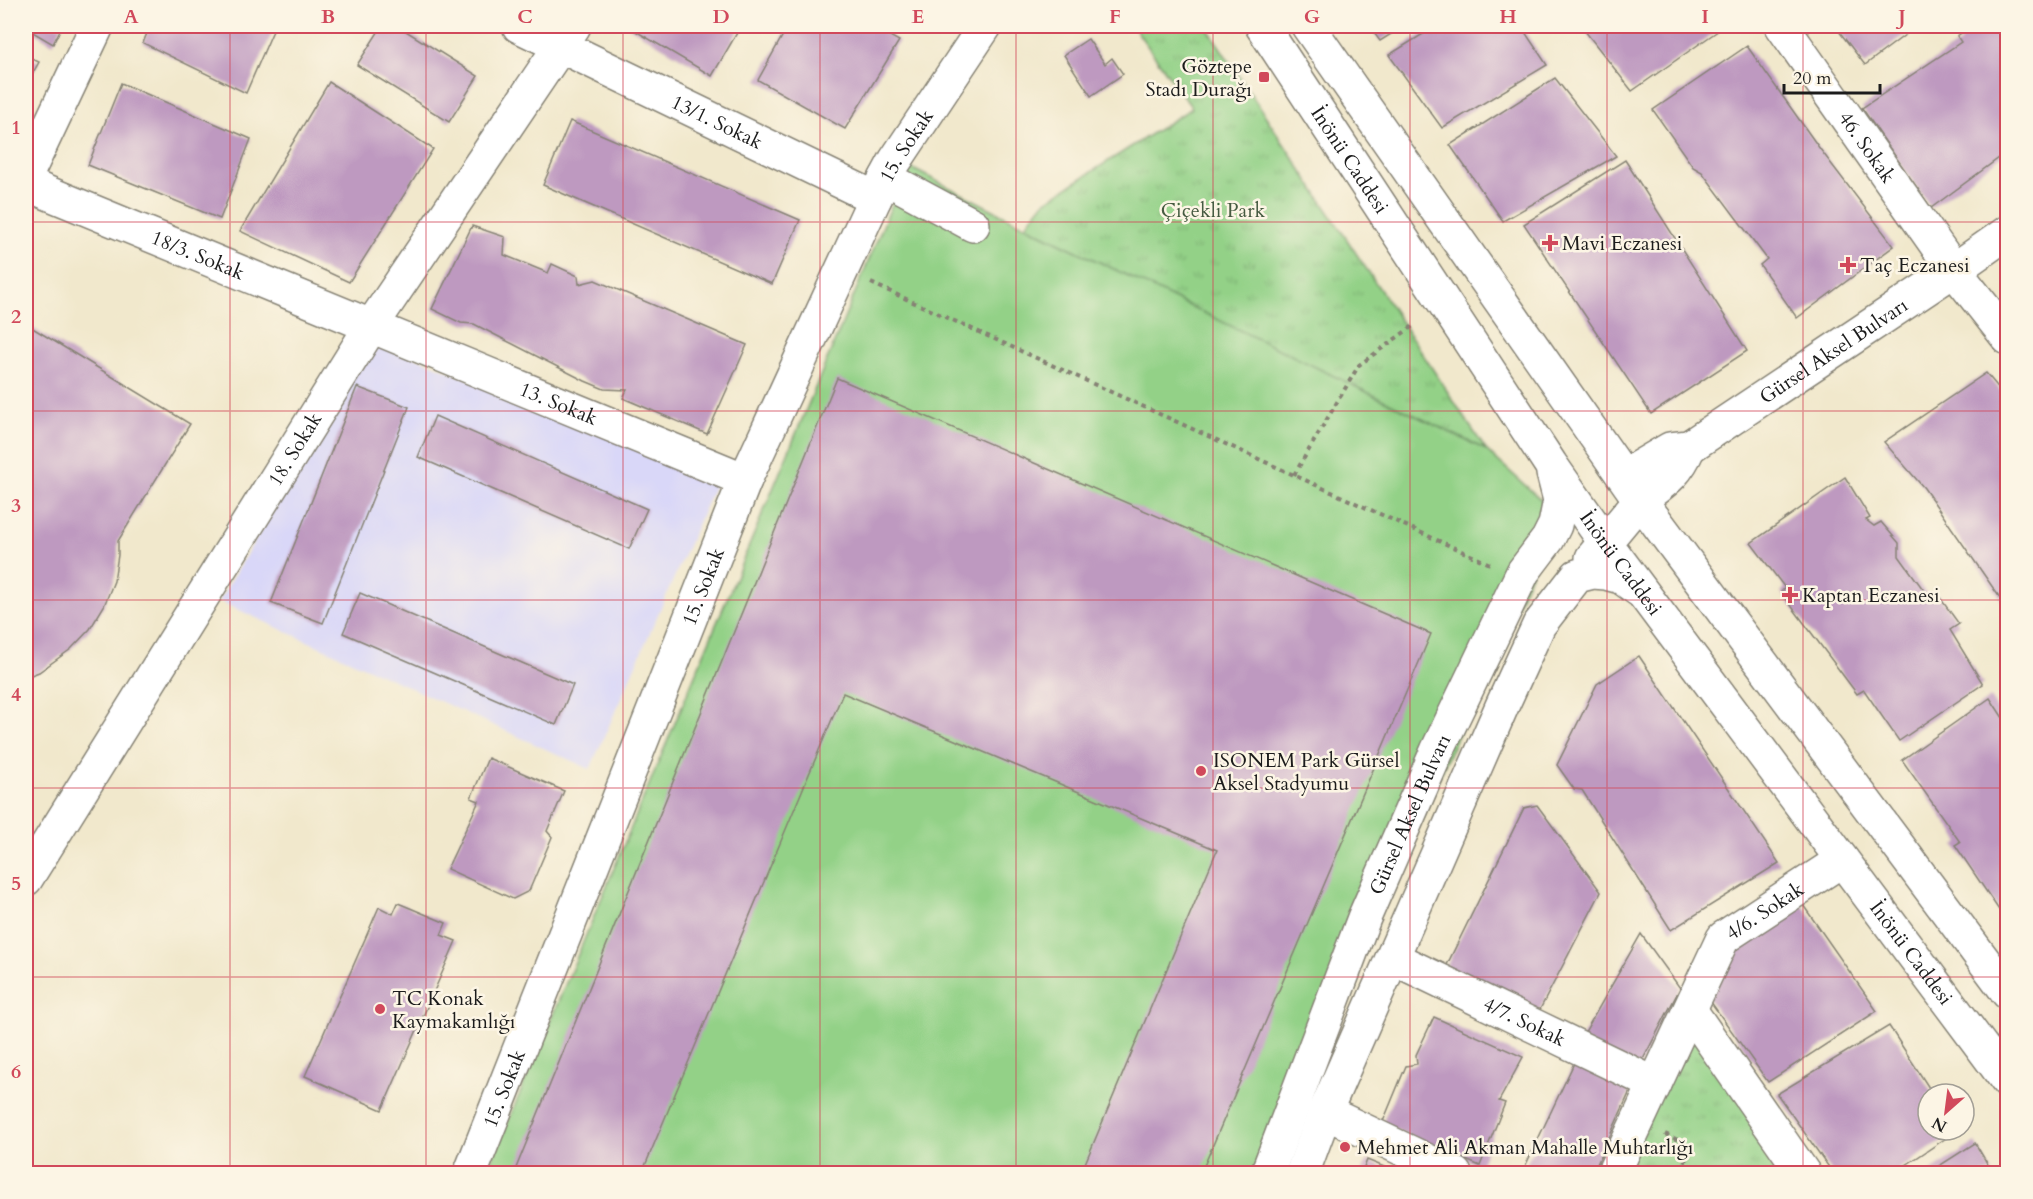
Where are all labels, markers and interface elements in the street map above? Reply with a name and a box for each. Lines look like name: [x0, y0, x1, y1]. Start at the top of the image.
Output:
text: A: [123, 3, 139, 30]
text: B: [321, 3, 335, 30]
text: C: [517, 3, 533, 30]
text: D: [712, 3, 730, 30]
text: E: [912, 3, 924, 30]
text: F: [1109, 3, 1121, 30]
text: G: [1304, 3, 1320, 30]
text: H: [1499, 3, 1517, 30]
text: I: [1701, 3, 1709, 30]
text: J: [1895, 3, 1906, 30]
place label: Göztepe Stadı Durağı: [1145, 53, 1252, 103]
scale bar: [1784, 57, 1880, 95]
text: 20 m: [1793, 66, 1832, 91]
marker: Göztepe Stadı Durağı: [1257, 70, 1271, 84]
street label: 13/1. Sokak: [667, 88, 768, 155]
street label: İnönü Caddesi: [1305, 101, 1395, 219]
street label: 15. Sokak: [873, 103, 940, 187]
street label: 46. Sokak: [1833, 106, 1902, 188]
text: 1: [11, 114, 21, 141]
park label: Çiçekli Park: [1161, 197, 1265, 224]
street label: 18/3. Sokak: [147, 224, 249, 286]
place label: Mavi Eczanesi: [1562, 230, 1683, 257]
marker: Mavi Eczanesi: [1543, 236, 1557, 250]
place label: Taç Eczanesi: [1860, 252, 1970, 279]
marker: Taç Eczanesi: [1841, 258, 1855, 272]
street label: Gürsel Aksel Bulvarı: [1754, 291, 1913, 410]
text: 2: [11, 303, 21, 330]
street label: 13. Sokak: [516, 375, 602, 431]
street label: 18. Sokak: [261, 407, 328, 491]
text: 3: [11, 492, 21, 519]
street label: İnönü Caddesi: [1574, 505, 1669, 621]
street label: 15. Sokak: [675, 543, 731, 629]
place label: Kaptan Eczanesi: [1802, 582, 1940, 609]
marker: Kaptan Eczanesi: [1783, 588, 1797, 602]
text: 4: [11, 681, 21, 708]
street label: Gürsel Aksel Bulvarı: [1362, 729, 1457, 899]
place label: ISONEM Park Gürsel Aksel Stadyumu: [1213, 747, 1400, 797]
marker: ISONEM Park Gürsel Aksel Stadyumu: [1194, 764, 1208, 778]
text: 5: [11, 870, 21, 897]
street label: 4/6. Sokak: [1720, 875, 1809, 946]
street label: İnönü Caddesi: [1864, 895, 1959, 1010]
place label: TC Konak Kaymakamlığı: [392, 985, 516, 1035]
street label: 4/7. Sokak: [1479, 990, 1571, 1053]
marker: TC Konak Kaymakamlığı: [373, 1002, 387, 1016]
street label: 15. Sokak: [476, 1045, 532, 1131]
text: 6: [11, 1058, 21, 1085]
north arrow: [1916, 1082, 1976, 1142]
text: N: [1928, 1111, 1951, 1137]
place label: Mehmet Ali Akman Mahalle Muhtarlığı: [1357, 1134, 1694, 1161]
marker: Mehmet Ali Akman Mahalle Muhtarlığı: [1338, 1140, 1352, 1154]

